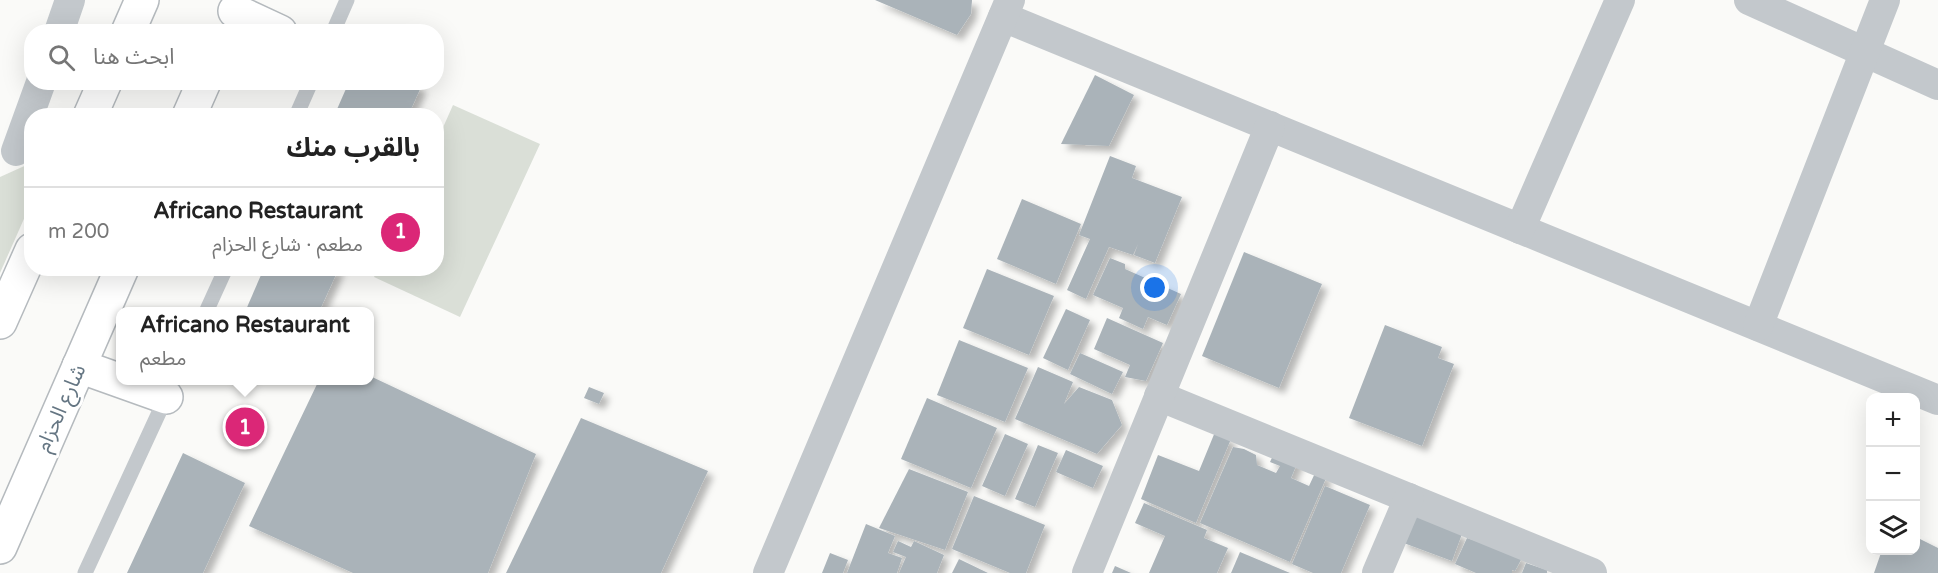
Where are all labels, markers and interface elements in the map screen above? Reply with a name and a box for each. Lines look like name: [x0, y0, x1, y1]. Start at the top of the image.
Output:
search box: [24, 24, 444, 90]
icon: search: [45, 41, 78, 74]
text: ابحث هنا: [93, 44, 175, 70]
text: بالقرب منك: [286, 132, 420, 163]
text: Africano Restaurant: [153, 198, 363, 224]
text: 200 m: [48, 220, 109, 244]
text: 1: [394, 220, 407, 244]
text: مطعم · شارع الحزام: [212, 233, 363, 257]
your location: [1140, 273, 1169, 302]
popup: [116, 307, 374, 385]
text: Africano Restaurant: [140, 312, 350, 338]
text: مطعم: [140, 347, 186, 371]
street label: شارع الحزام: [31, 360, 94, 457]
map controls: [1866, 393, 1920, 555]
button: +: [1866, 393, 1920, 447]
pin: 1: [226, 404, 264, 450]
button: −: [1866, 447, 1920, 501]
button: layers: [1866, 501, 1920, 555]

